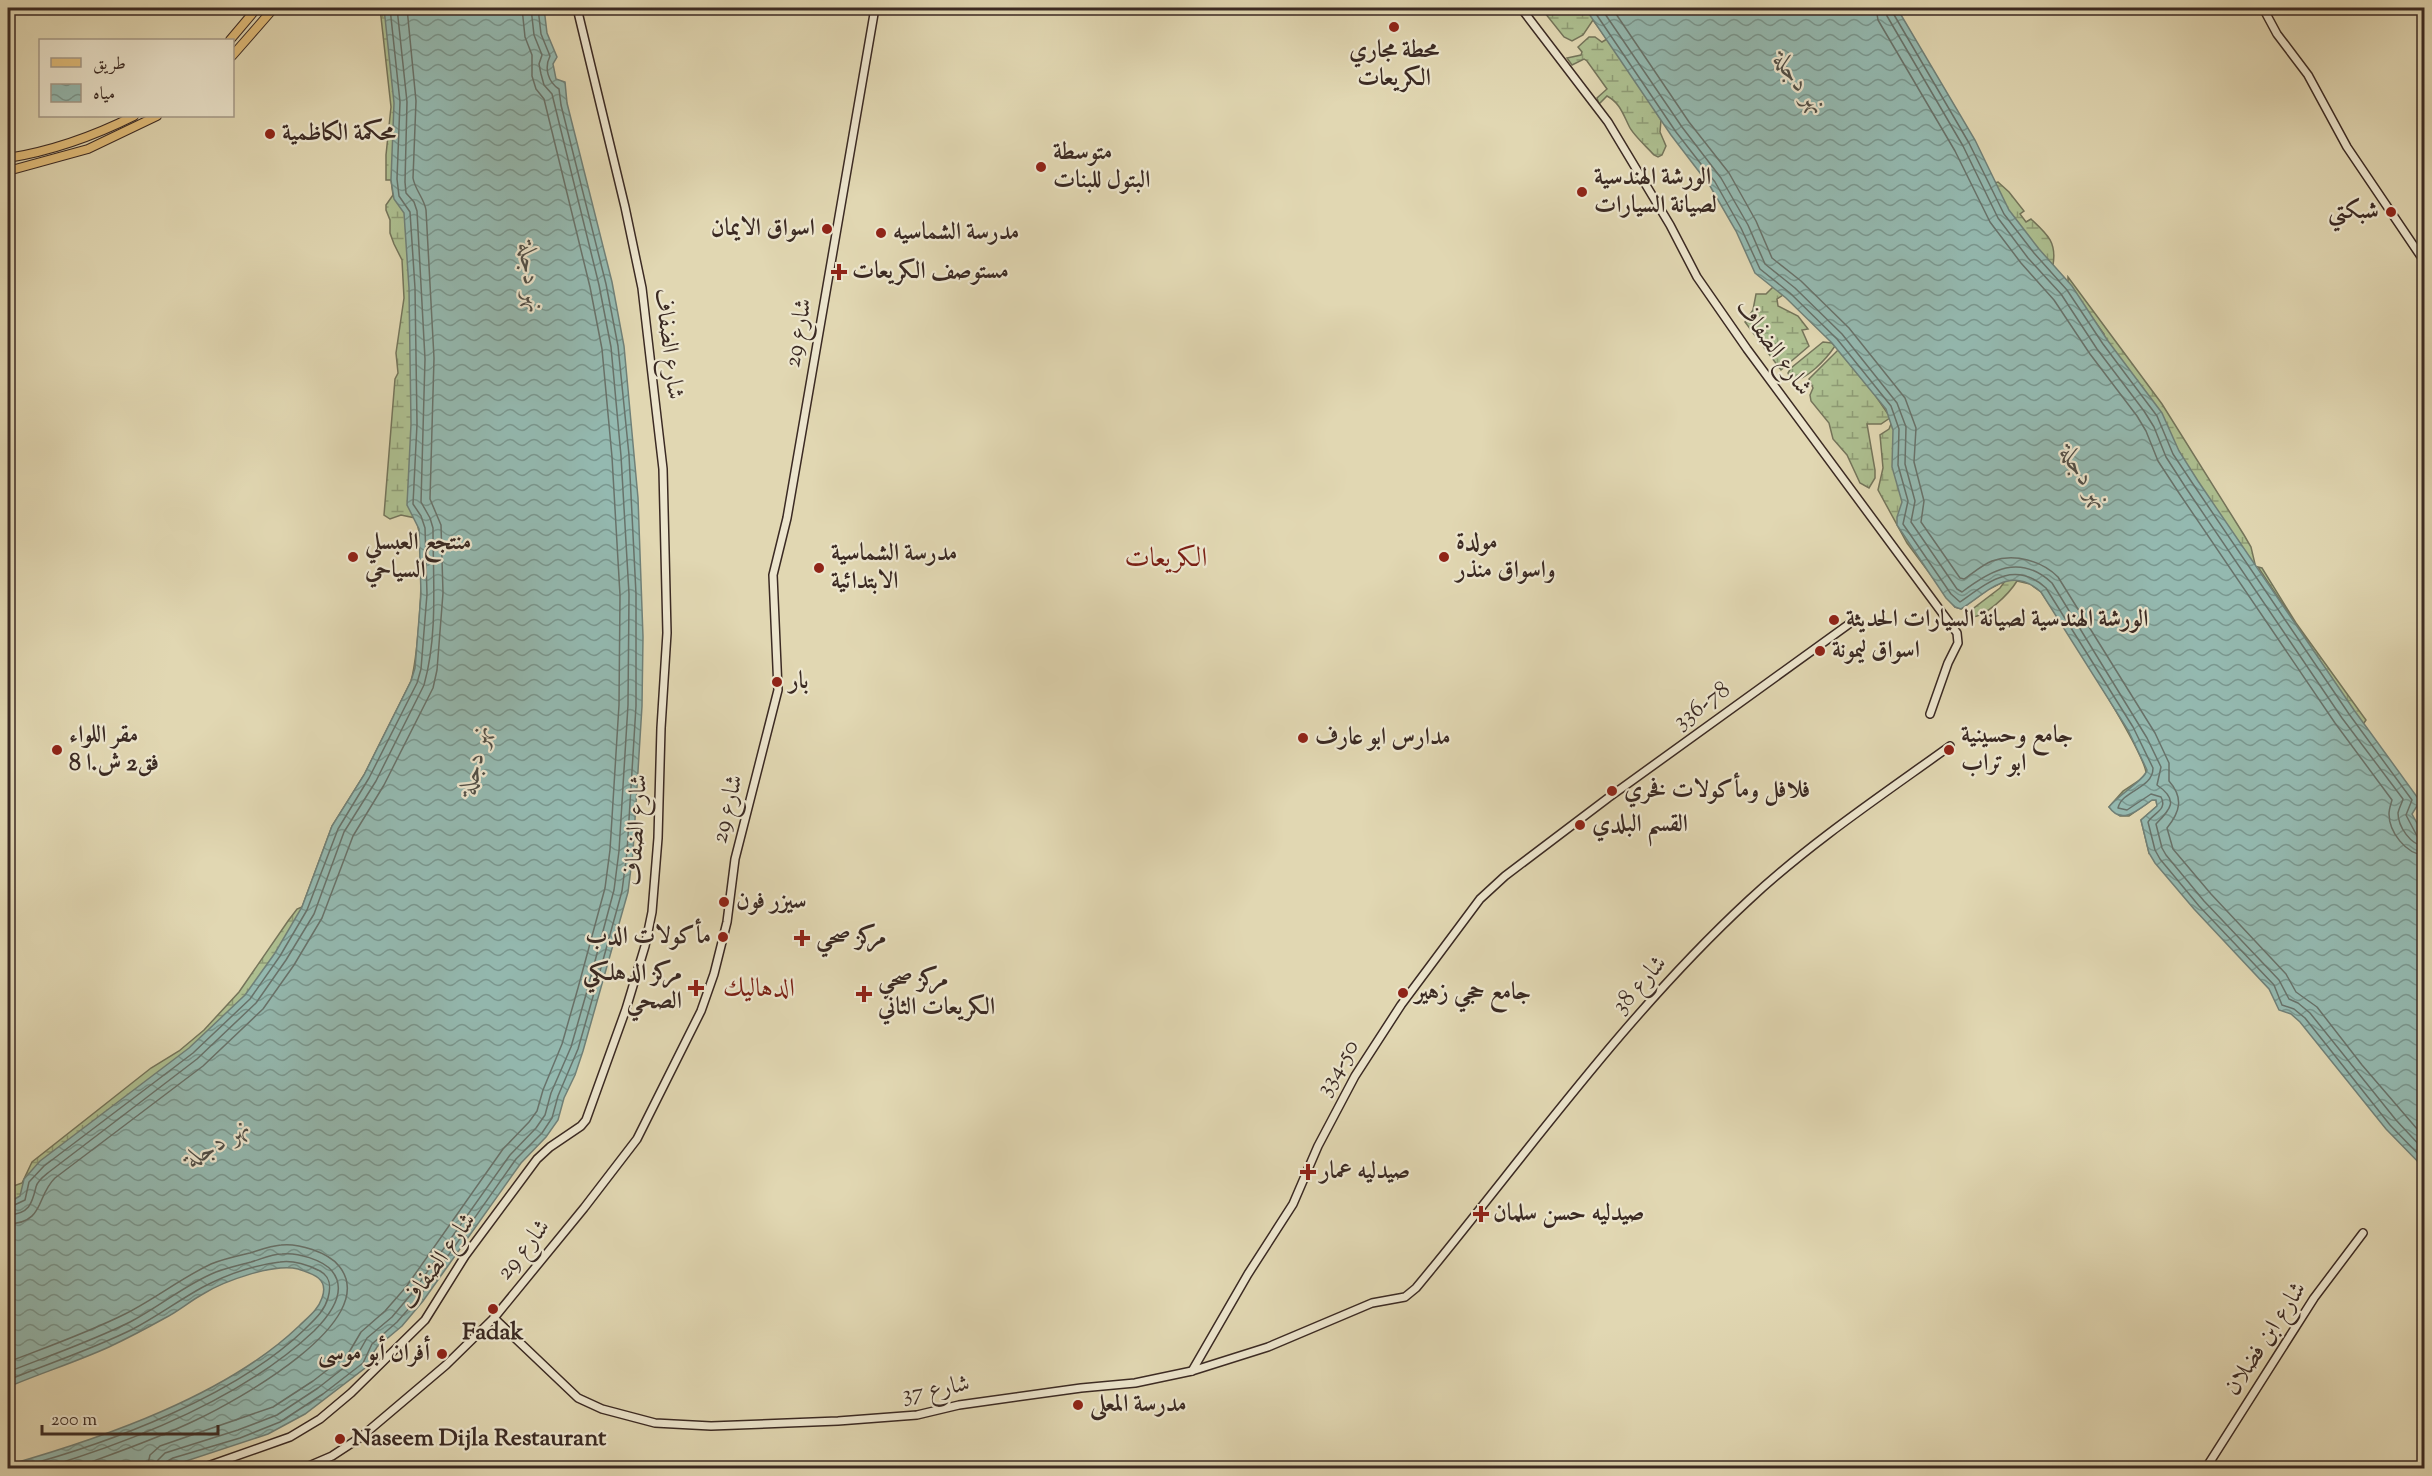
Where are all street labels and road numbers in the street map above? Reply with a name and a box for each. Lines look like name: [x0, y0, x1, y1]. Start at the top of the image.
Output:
street label: شارع الضفاف: [643, 287, 692, 402]
street label: شارع الضفاف: [1726, 293, 1820, 404]
street label: شارع 29: [776, 296, 823, 370]
street label: 336-78: [1666, 674, 1738, 738]
street label: شارع 29: [703, 771, 754, 847]
street label: شارع الضفاف: [617, 773, 658, 887]
street label: شارع 38: [1604, 948, 1676, 1022]
street label: 334-50: [1308, 1033, 1368, 1103]
street label: شارع الضفاف: [393, 1207, 486, 1318]
street label: شارع 29: [489, 1212, 560, 1288]
street label: شارع ابن فضلان: [2216, 1275, 2316, 1403]
street label: شارع 37: [899, 1367, 973, 1414]

